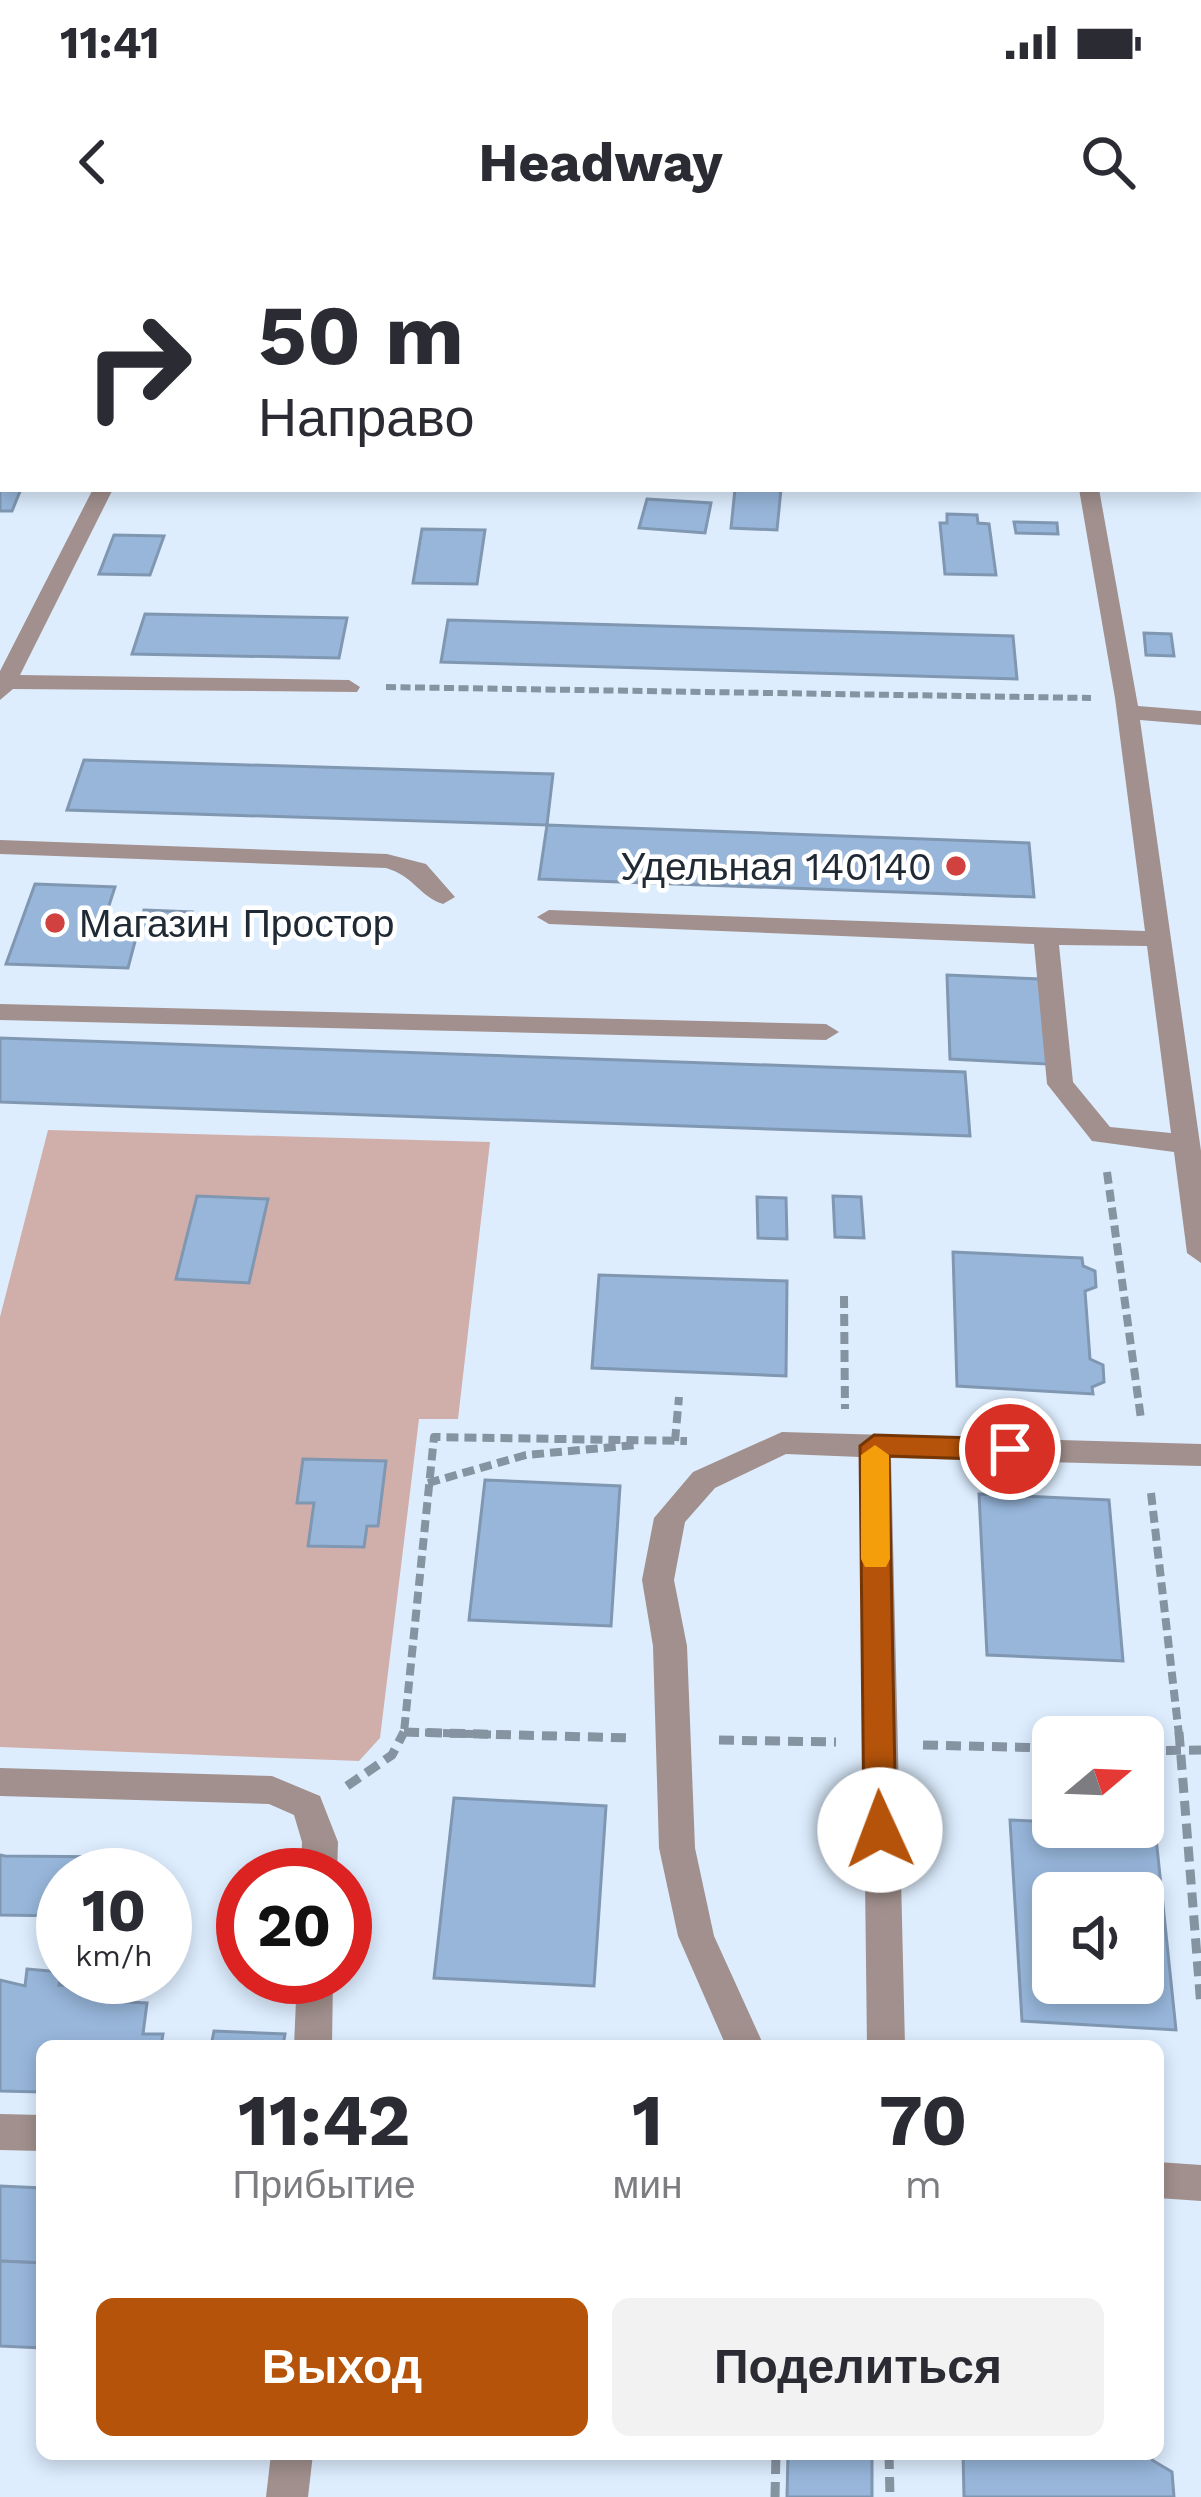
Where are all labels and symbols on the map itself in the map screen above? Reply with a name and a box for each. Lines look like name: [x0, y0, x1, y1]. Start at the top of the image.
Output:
place label: Удельная 140140: [621, 844, 932, 889]
marker: Удельная 140140: [943, 853, 969, 879]
place label: Магазин Простор: [79, 901, 394, 946]
marker: Магазин Простор: [42, 910, 68, 936]
pin: [959, 1398, 1061, 1500]
north arrow: [1032, 1716, 1164, 1848]
position arrow: [817, 1767, 943, 1893]
speed limit sign: 20: [216, 1848, 372, 2004]

